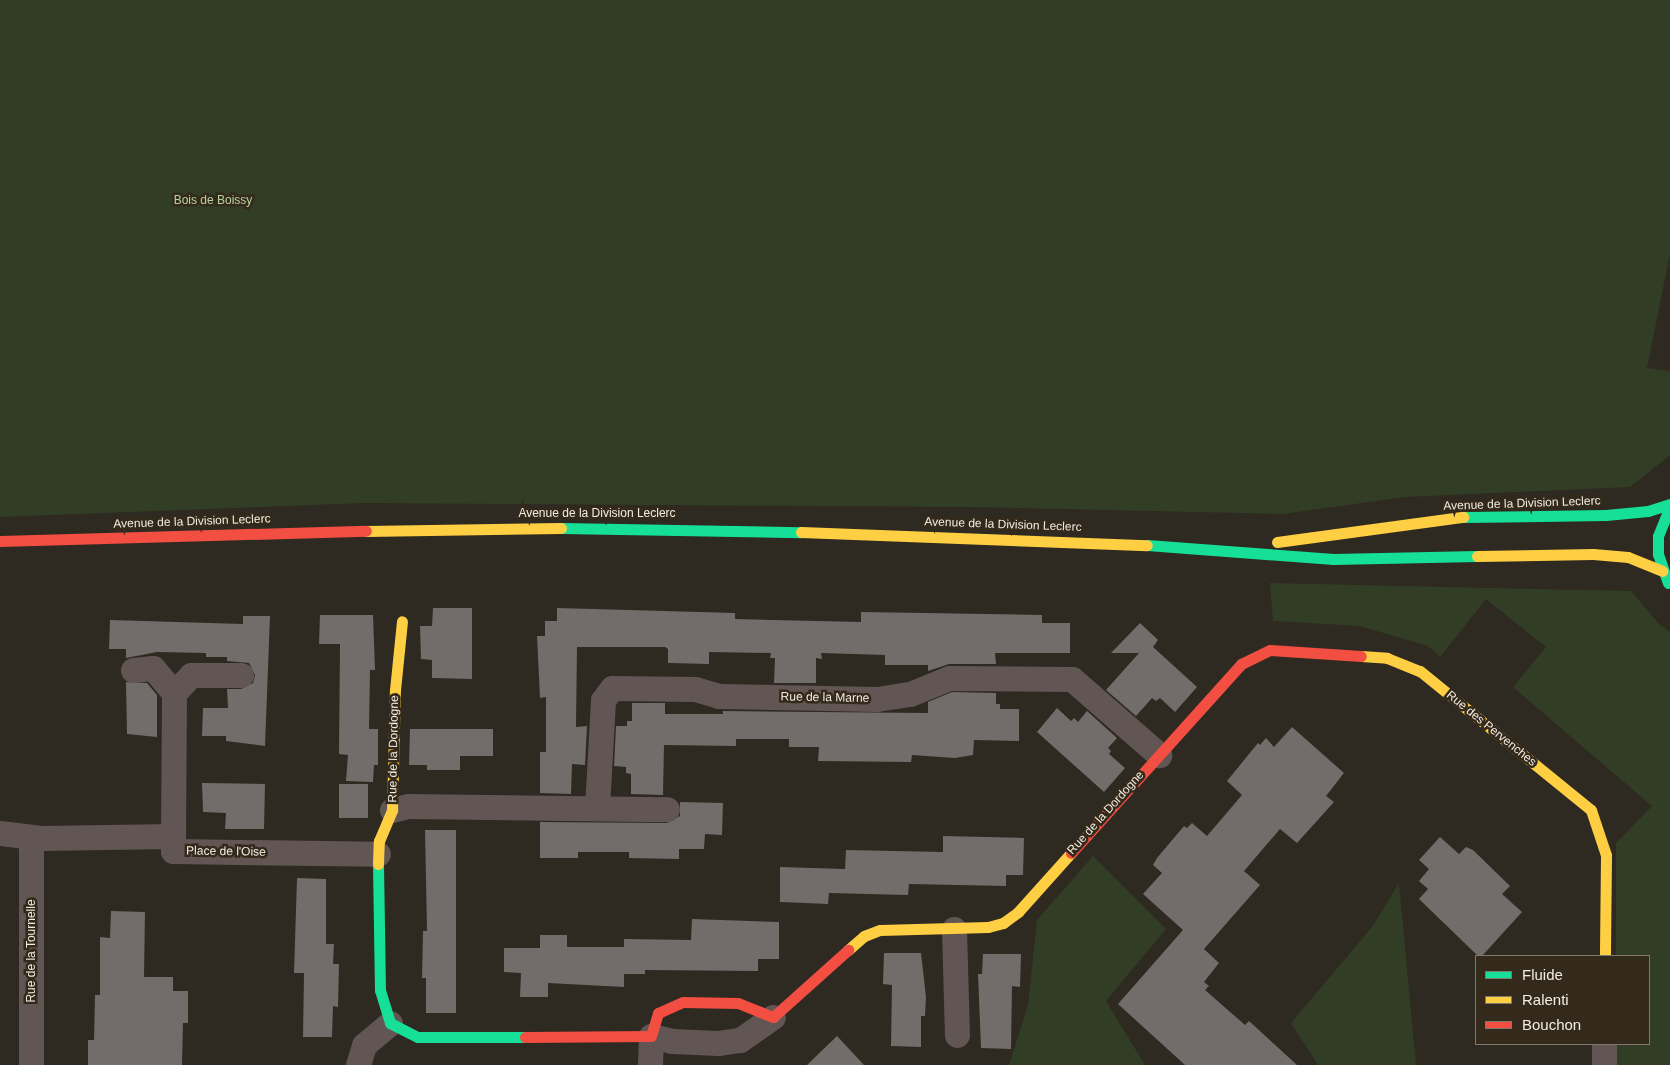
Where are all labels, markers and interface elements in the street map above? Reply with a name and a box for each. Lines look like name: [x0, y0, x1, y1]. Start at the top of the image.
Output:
park label: Bois de Boissy: [174, 194, 252, 208]
street label: Avenue de la Division Leclerc: [1443, 494, 1601, 514]
street label: Avenue de la Division Leclerc: [518, 507, 676, 521]
street label: Avenue de la Division Leclerc: [113, 512, 271, 532]
street label: Avenue de la Division Leclerc: [924, 515, 1082, 535]
street label: Rue des Pervenches: [1443, 688, 1539, 770]
street label: Rue de la Marne: [781, 690, 869, 706]
street label: Rue de la Dordogne: [386, 695, 402, 803]
street label: Rue de la Dordogne: [1065, 768, 1147, 858]
street label: Place de l'Oise: [186, 844, 266, 860]
street label: Rue de la Tournelle: [25, 899, 39, 1003]
legend: [1475, 955, 1650, 1045]
text: Fluide: [1522, 966, 1563, 983]
text: Ralenti: [1522, 991, 1569, 1008]
text: Bouchon: [1522, 1016, 1581, 1033]

